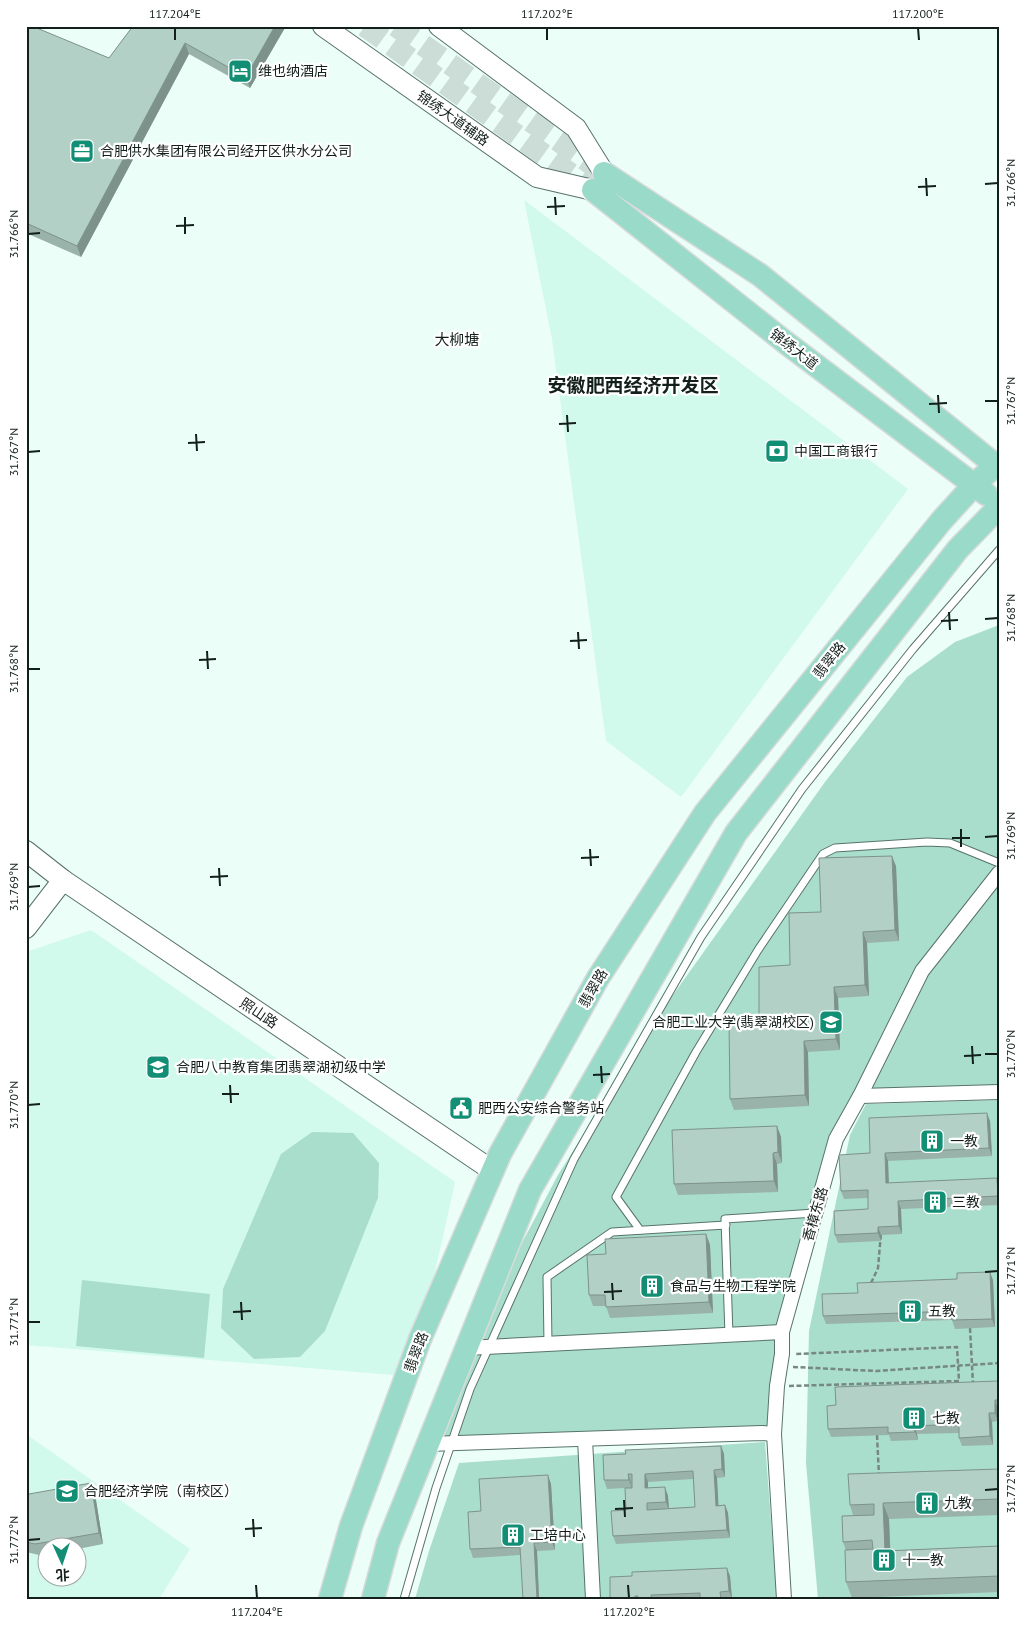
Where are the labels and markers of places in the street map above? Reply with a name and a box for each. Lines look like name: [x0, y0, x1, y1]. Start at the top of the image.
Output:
hotel icon: 维也纳酒店: [227, 58, 253, 84]
place label: 维也纳酒店: [258, 62, 328, 80]
office icon: 合肥供水集团有限公司经开区供水分公司: [69, 138, 95, 164]
place label: 合肥供水集团有限公司经开区供水分公司: [100, 142, 352, 160]
bank icon: 中国工商银行: [764, 438, 790, 464]
place label: 中国工商银行: [794, 442, 878, 460]
school or university icon: 合肥工业大学(翡翠湖校区): [818, 1009, 844, 1035]
place label: 合肥工业大学(翡翠湖校区): [652, 1013, 814, 1031]
school or university icon: 合肥八中教育集团翡翠湖初级中学: [145, 1054, 171, 1080]
place label: 合肥八中教育集团翡翠湖初级中学: [176, 1058, 386, 1076]
public building icon: 肥西公安综合警务站: [448, 1095, 474, 1121]
place label: 肥西公安综合警务站: [478, 1099, 604, 1117]
building icon: 一教: [919, 1128, 945, 1154]
place label: 一教: [950, 1132, 978, 1150]
building icon: 三教: [922, 1189, 948, 1215]
place label: 三教: [952, 1193, 980, 1211]
building icon: 食品与生物工程学院: [639, 1273, 665, 1299]
place label: 食品与生物工程学院: [670, 1277, 796, 1295]
building icon: 五教: [897, 1298, 923, 1324]
place label: 五教: [928, 1302, 956, 1320]
building icon: 七教: [901, 1405, 927, 1431]
place label: 七教: [932, 1409, 960, 1427]
school or university icon: 合肥经济学院（南校区）: [54, 1478, 80, 1504]
place label: 合肥经济学院（南校区）: [84, 1482, 238, 1500]
building icon: 九教: [914, 1490, 940, 1516]
place label: 九教: [944, 1494, 972, 1512]
building icon: 工培中心: [500, 1522, 526, 1548]
place label: 工培中心: [530, 1526, 586, 1544]
building icon: 十一教: [871, 1547, 897, 1573]
place label: 十一教: [902, 1551, 944, 1569]

